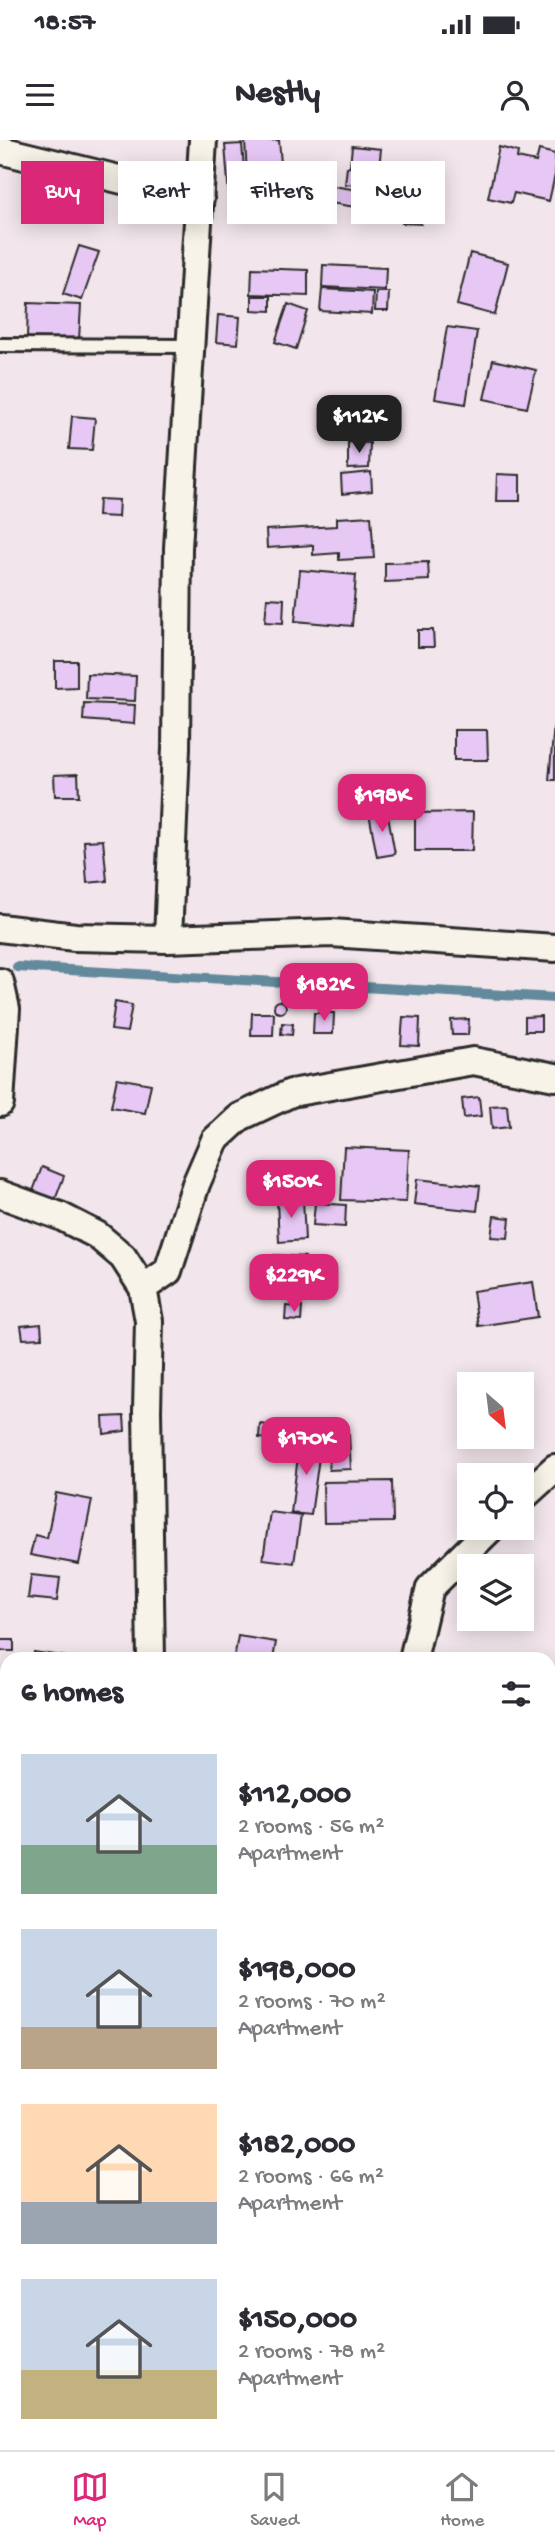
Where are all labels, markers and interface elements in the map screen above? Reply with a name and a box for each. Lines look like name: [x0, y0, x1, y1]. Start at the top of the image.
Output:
text: 18:57: [35, 9, 95, 40]
icon: menu: [21, 76, 59, 114]
text: Nestly: [235, 76, 320, 114]
icon: person: [496, 76, 534, 114]
chip: Buy: [21, 161, 104, 224]
chip: Rent: [118, 161, 213, 224]
chip: Filters: [227, 161, 337, 224]
chip: New: [351, 161, 445, 224]
pin: $112K: [310, 396, 408, 455]
text: $112K: [333, 404, 385, 431]
pin: $198K: [333, 774, 431, 834]
text: $198K: [354, 783, 410, 810]
pin: $182K: [275, 964, 373, 1023]
text: $182K: [296, 972, 352, 999]
pin: $150K: [242, 1160, 340, 1220]
text: $150K: [262, 1169, 320, 1196]
pin: $229K: [245, 1254, 343, 1314]
text: $229K: [265, 1263, 323, 1290]
north arrow: [457, 1372, 534, 1449]
map controls: [457, 1372, 534, 1631]
pin: $170K: [257, 1418, 355, 1477]
text: $170K: [277, 1426, 335, 1453]
button: locate: [457, 1463, 534, 1540]
button: layers: [457, 1554, 534, 1631]
icon: filters: [497, 1675, 535, 1713]
text: 6 homes: [21, 1677, 123, 1712]
text: $112,000: [238, 1779, 351, 1814]
icon: home: [77, 1782, 161, 1866]
text: 2 rooms · 56 m²: [238, 1814, 384, 1841]
text: Apartment: [238, 1841, 342, 1868]
text: $198,000: [238, 1954, 356, 1989]
icon: home: [77, 1957, 161, 2041]
text: 2 rooms · 70 m²: [238, 1989, 386, 2016]
text: Apartment: [238, 2016, 342, 2043]
text: $182,000: [238, 2129, 355, 2164]
icon: home: [77, 2132, 161, 2216]
text: 2 rooms · 66 m²: [238, 2164, 384, 2191]
text: Apartment: [238, 2191, 342, 2218]
text: $150,000: [238, 2304, 357, 2339]
icon: home: [77, 2307, 161, 2391]
text: 2 rooms · 78 m²: [238, 2339, 385, 2366]
text: Apartment: [238, 2366, 342, 2393]
tab: Map: [71, 2468, 109, 2533]
tab: Saved: [250, 2468, 299, 2533]
tab: Home: [440, 2468, 484, 2533]

